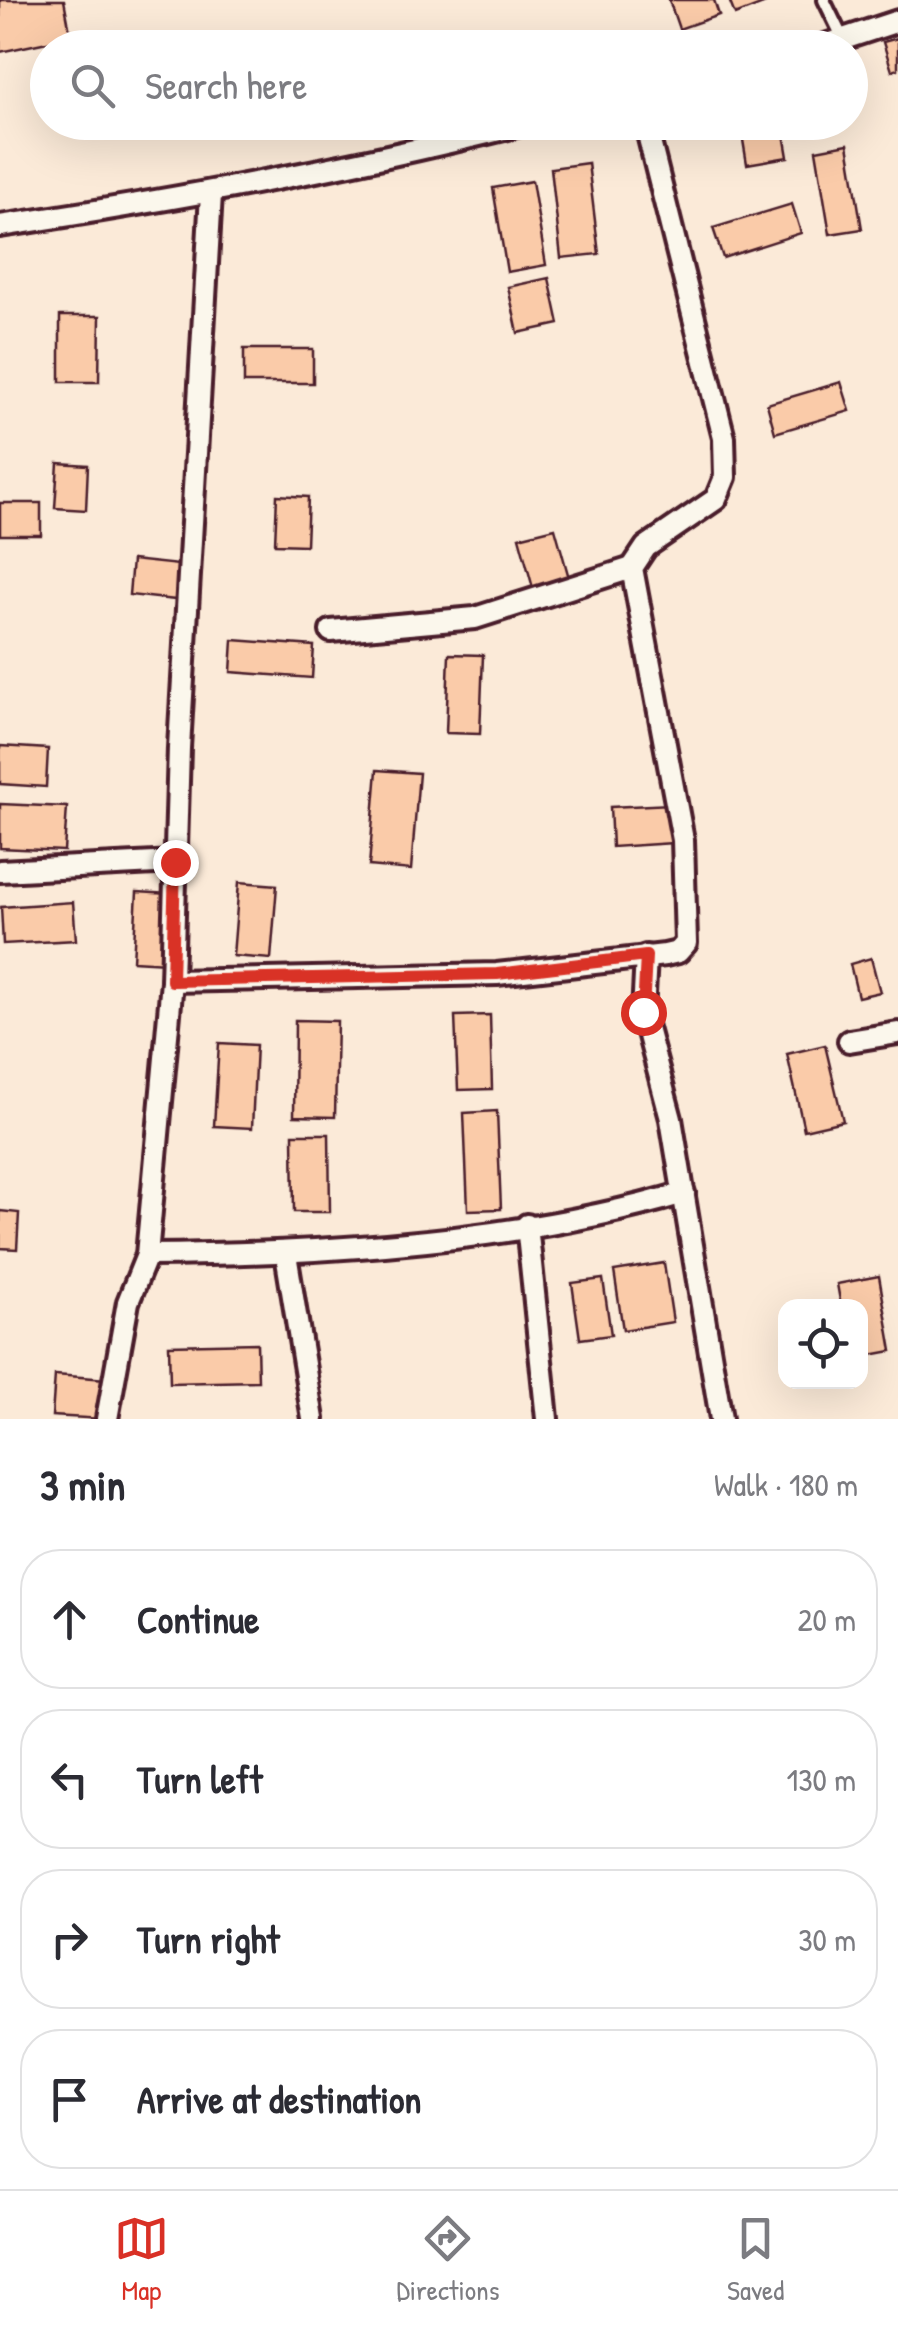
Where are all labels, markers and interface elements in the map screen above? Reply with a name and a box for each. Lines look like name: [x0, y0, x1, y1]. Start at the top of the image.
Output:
search box: [30, 30, 868, 140]
icon: search: [65, 58, 120, 113]
text: Search here: [145, 59, 307, 111]
route end: [153, 840, 199, 886]
route start: [621, 990, 667, 1036]
map controls: [778, 1299, 868, 1389]
button: locate: [778, 1299, 868, 1389]
text: 3 min: [40, 1456, 125, 1513]
text: Walk · 180 m: [714, 1463, 858, 1506]
icon: ahead: [42, 1592, 97, 1647]
text: Continue: [137, 1593, 259, 1645]
text: 20 m: [798, 1598, 856, 1641]
icon: left: [42, 1752, 97, 1807]
text: Turn left: [137, 1753, 262, 1805]
text: 130 m: [787, 1758, 856, 1801]
icon: right: [42, 1912, 97, 1967]
text: Turn right: [137, 1913, 280, 1965]
text: 30 m: [798, 1918, 856, 1961]
icon: arrive: [42, 2072, 97, 2127]
text: Arrive at destination: [137, 2073, 421, 2125]
tab: Map: [114, 2211, 169, 2309]
tab: Directions: [396, 2211, 499, 2309]
tab: Saved: [727, 2211, 784, 2309]

